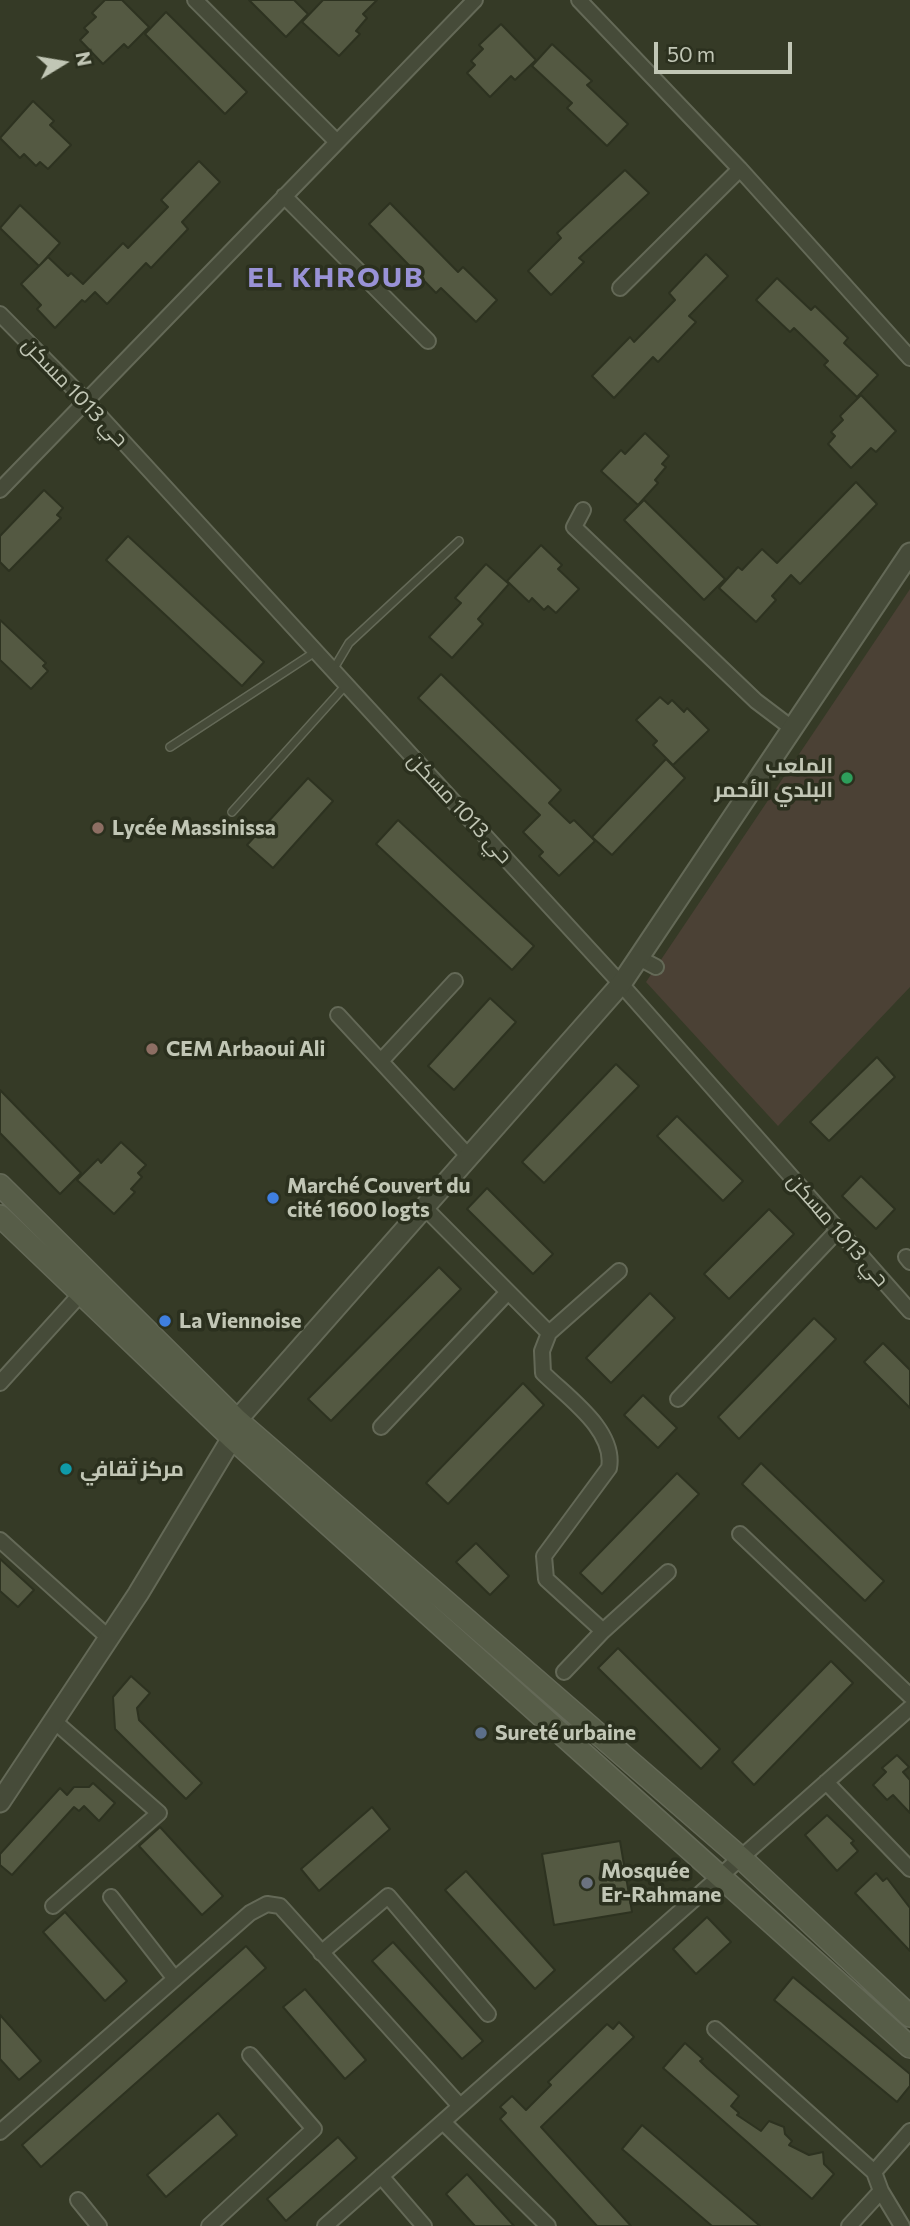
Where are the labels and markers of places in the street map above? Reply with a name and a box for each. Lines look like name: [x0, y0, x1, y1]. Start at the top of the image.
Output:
place label: الملعب البلدي الأحمر: [714, 753, 833, 803]
marker: الملعب البلدي الأحمر: [839, 770, 855, 786]
place label: Lycée Massinissa: [112, 815, 276, 841]
marker: Lycée Massinissa: [90, 820, 106, 836]
place label: CEM Arbaoui Ali: [166, 1036, 325, 1062]
marker: CEM Arbaoui Ali: [144, 1041, 160, 1057]
place label: Marché Couvert du cité 1600 logts: [287, 1173, 471, 1223]
marker: Marché Couvert du cité 1600 logts: [265, 1190, 281, 1206]
place label: La Viennoise: [179, 1308, 302, 1334]
marker: La Viennoise: [157, 1313, 173, 1329]
place label: مركز ثقافي: [80, 1456, 184, 1482]
marker: مركز ثقافي: [58, 1461, 74, 1477]
place label: Sureté urbaine: [495, 1720, 636, 1746]
marker: Sureté urbaine: [473, 1725, 489, 1741]
place label: Mosquée Er-Rahmane: [601, 1858, 721, 1908]
marker: Mosquée Er-Rahmane: [579, 1875, 595, 1891]

